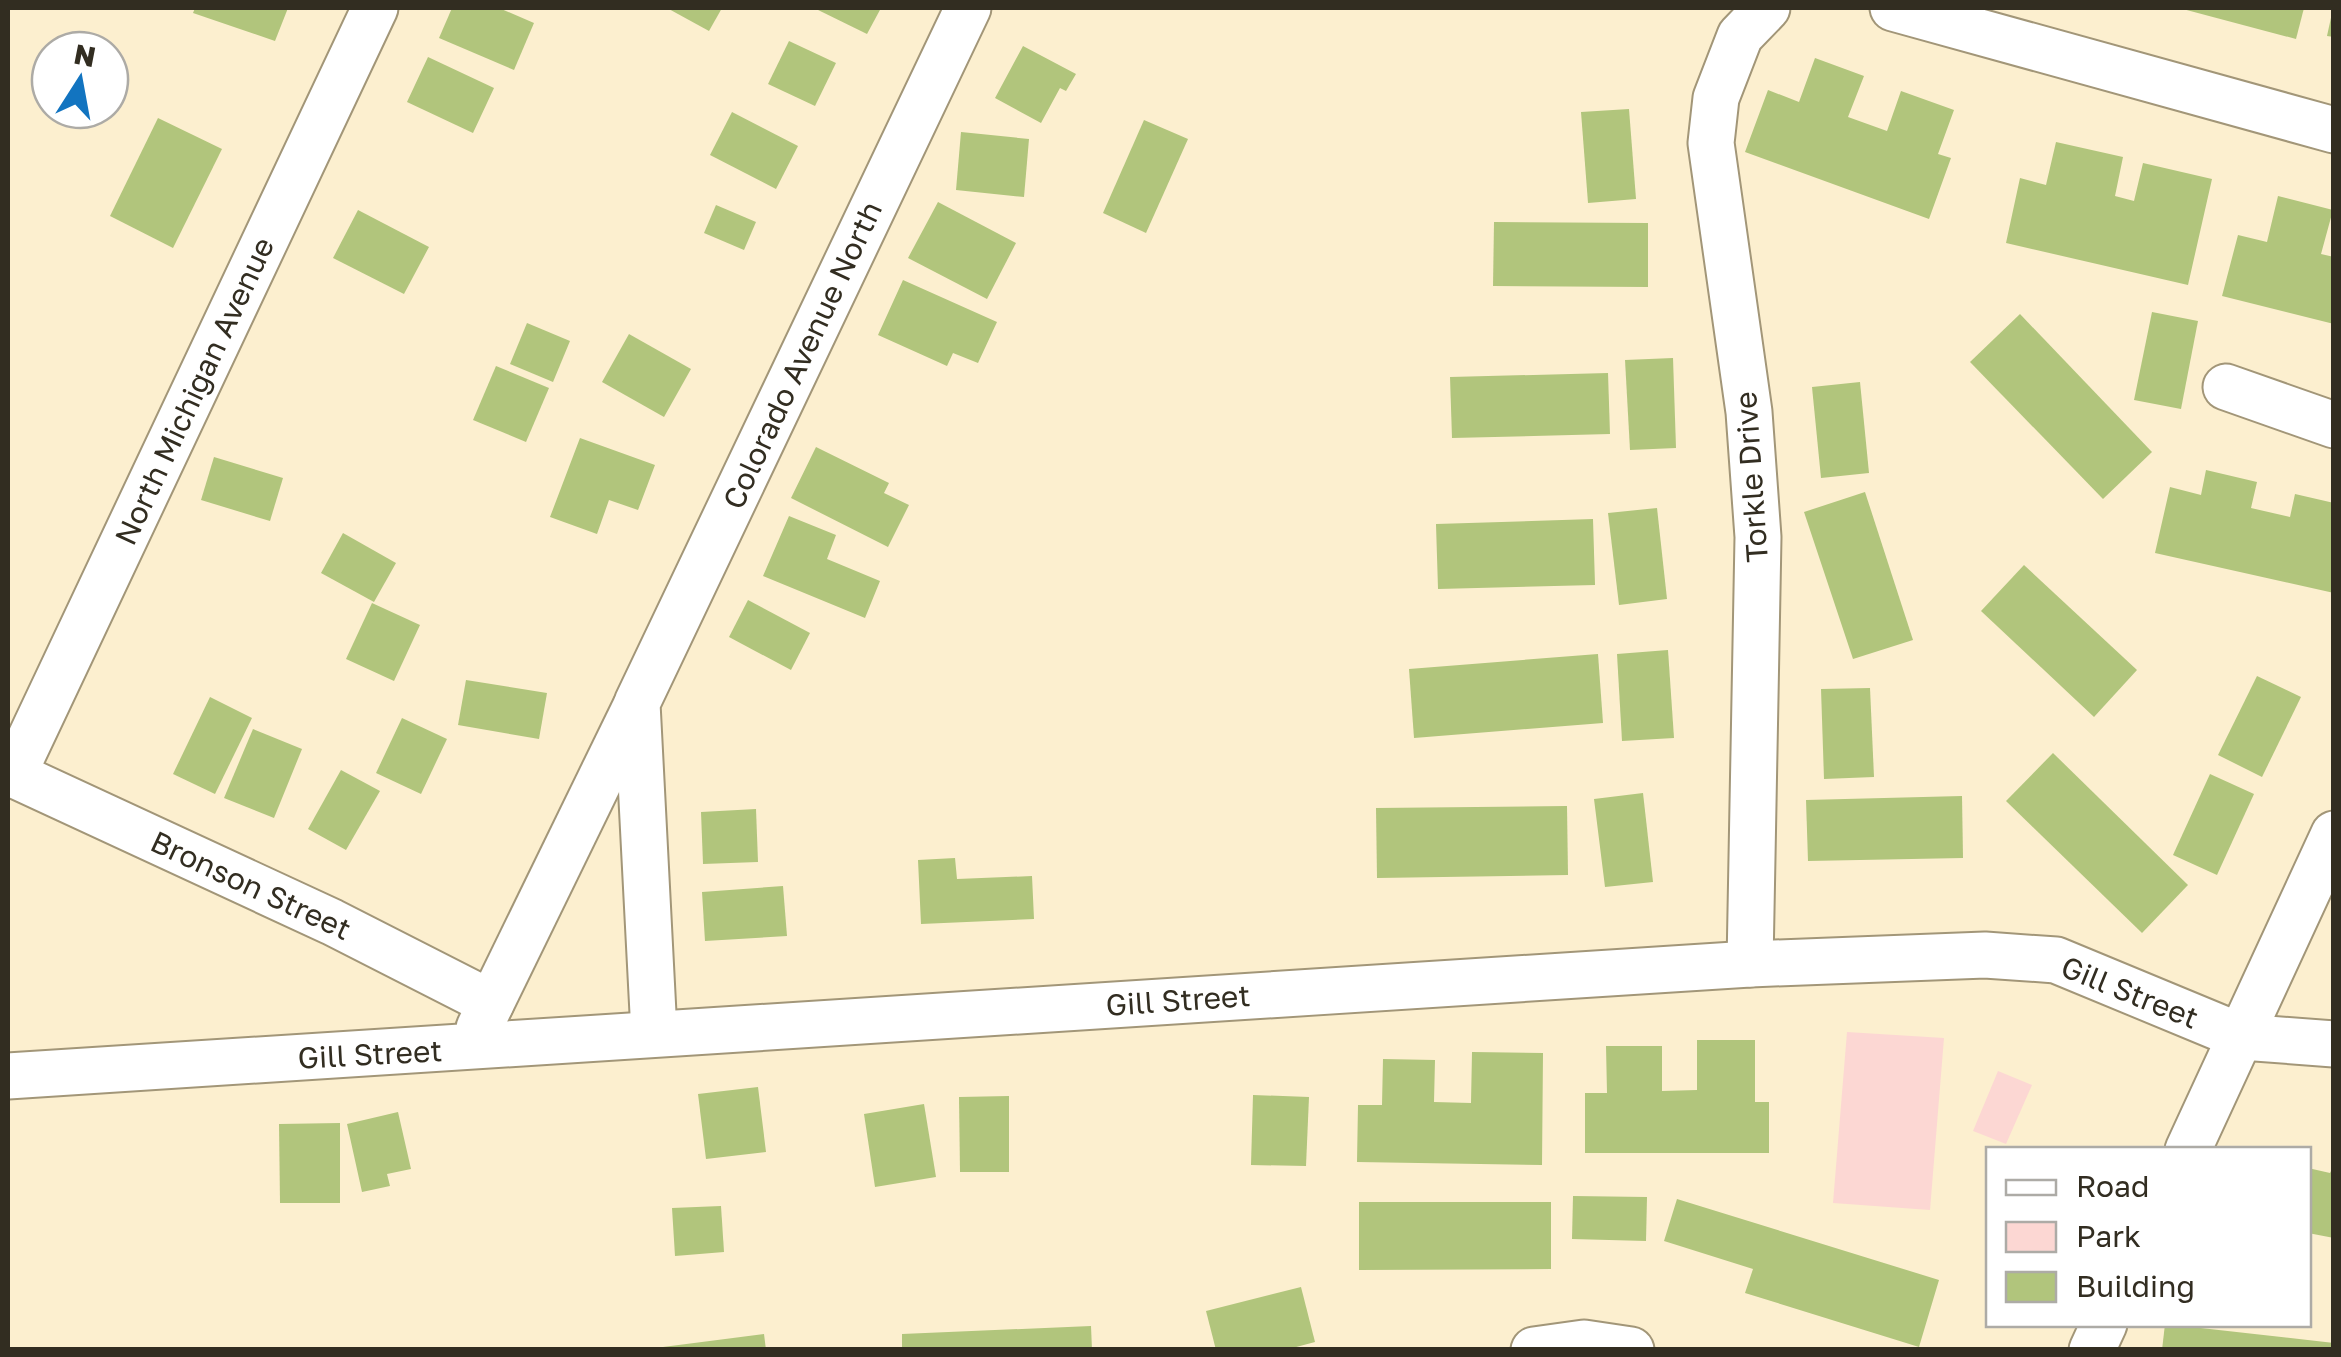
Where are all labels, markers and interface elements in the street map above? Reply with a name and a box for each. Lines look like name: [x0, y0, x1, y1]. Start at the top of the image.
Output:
north arrow: [30, 30, 130, 130]
text: N: [71, 37, 98, 73]
street label: Colorado Avenue North: [715, 196, 889, 514]
street label: North Michigan Avenue: [107, 232, 281, 550]
street label: Torkle Drive: [1727, 390, 1775, 564]
street label: Bronson Street: [145, 823, 357, 947]
street label: Gill Street: [2056, 948, 2204, 1036]
street label: Gill Street: [1105, 977, 1251, 1023]
street label: Gill Street: [297, 1032, 443, 1076]
legend: [1986, 1147, 2311, 1327]
text: Road: [2076, 1168, 2150, 1204]
text: Park: [2076, 1218, 2141, 1254]
text: Building: [2076, 1268, 2195, 1304]

